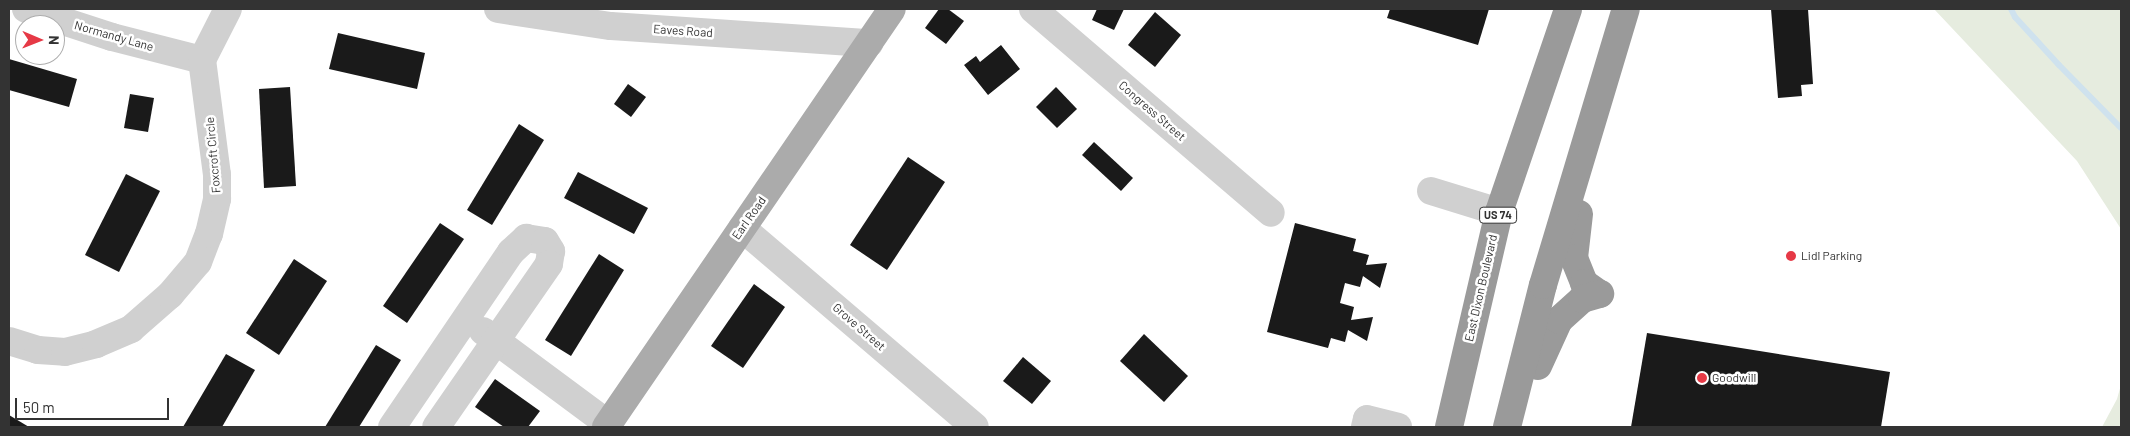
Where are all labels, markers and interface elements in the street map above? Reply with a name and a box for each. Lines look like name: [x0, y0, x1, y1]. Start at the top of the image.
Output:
north arrow: [15, 15, 65, 65]
street label: Normandy Lane: [73, 18, 155, 54]
street label: Eaves Road: [653, 22, 713, 40]
text: N: [46, 35, 63, 45]
street label: Congress Street: [1116, 78, 1188, 144]
street label: Foxcroft Circle: [203, 116, 223, 194]
street label: Earl Road: [729, 194, 769, 242]
road number: US 74: [1478, 206, 1518, 224]
street label: East Dixon Boulevard: [1462, 233, 1500, 343]
place label: Lidl Parking: [1801, 249, 1862, 263]
marker: Lidl Parking: [1785, 250, 1797, 262]
street label: Grove Street: [830, 300, 888, 354]
place label: Goodwill: [1712, 371, 1756, 385]
marker: Goodwill: [1696, 372, 1708, 384]
scale bar: [18, 388, 171, 420]
text: 50 m: [23, 398, 55, 416]

